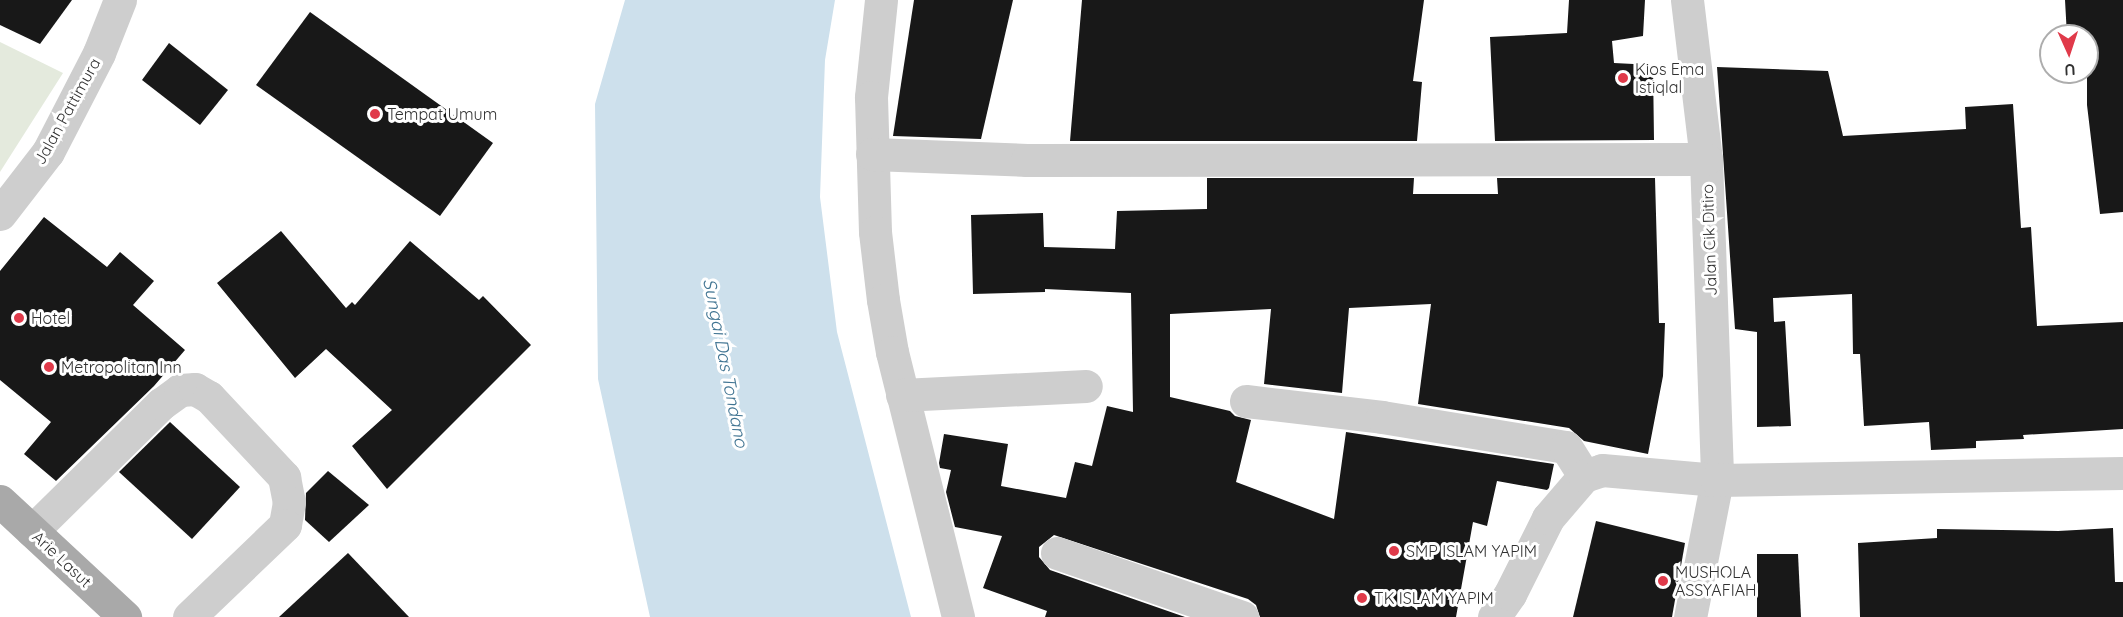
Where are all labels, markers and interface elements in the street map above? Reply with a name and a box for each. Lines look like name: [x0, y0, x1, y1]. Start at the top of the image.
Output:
north arrow: [2039, 24, 2099, 84]
street label: Jalan Pattimura: [30, 54, 104, 168]
place label: Kios Ema Istiqlal: [1635, 59, 1704, 97]
text: U: [2064, 60, 2076, 80]
marker: Kios Ema Istiqlal: [1616, 71, 1630, 85]
place label: Tempat Umum: [387, 104, 497, 124]
marker: Tempat Umum: [368, 107, 382, 121]
street label: Jalan Cik Ditiro: [1697, 184, 1721, 296]
water label: Sungai Das Tondano: [698, 277, 752, 449]
place label: Hotel: [31, 308, 70, 328]
marker: Hotel: [12, 311, 26, 325]
place label: Metropolitan Inn: [61, 357, 182, 377]
marker: Metropolitan Inn: [42, 360, 56, 374]
street label: Arie Lasut: [29, 527, 95, 591]
place label: SMP ISLAM YAPIM: [1406, 541, 1537, 561]
marker: SMP ISLAM YAPIM: [1387, 544, 1401, 558]
place label: MUSHOLA ASSYAFIAH: [1675, 562, 1757, 600]
marker: MUSHOLA ASSYAFIAH: [1656, 574, 1670, 588]
place label: TK ISLAM YAPIM: [1374, 588, 1494, 608]
marker: TK ISLAM YAPIM: [1355, 591, 1369, 605]

